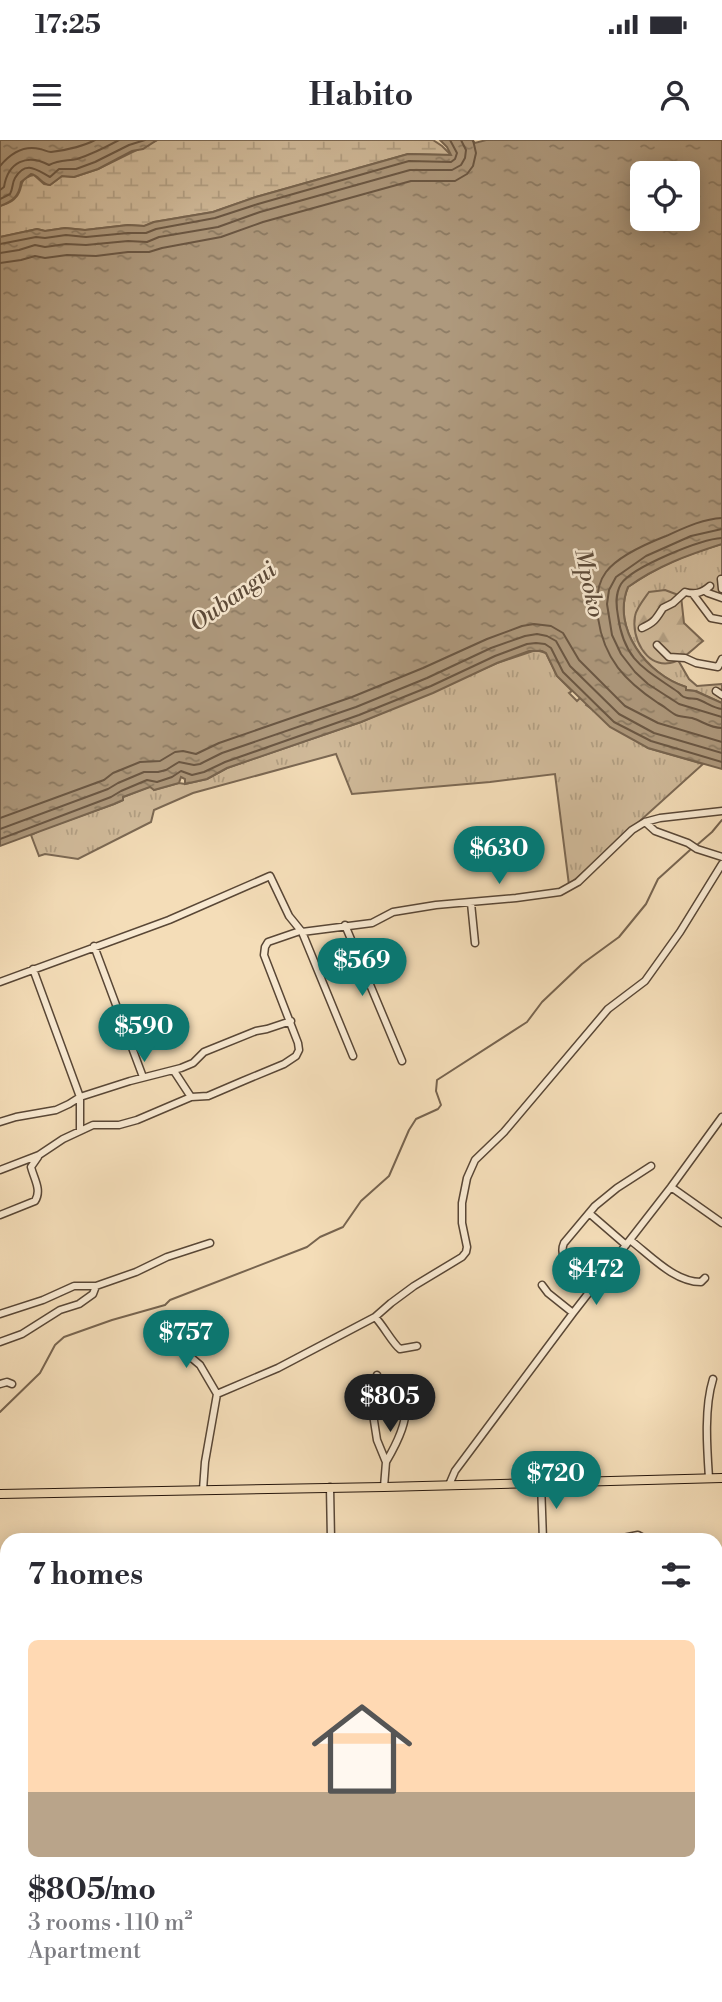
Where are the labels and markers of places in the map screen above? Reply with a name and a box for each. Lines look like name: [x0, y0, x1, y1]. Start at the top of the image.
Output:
pin: $630: [458, 826, 540, 886]
pin: $569: [321, 938, 403, 998]
pin: $590: [103, 1004, 185, 1064]
pin: $472: [555, 1248, 637, 1307]
pin: $757: [145, 1310, 227, 1370]
pin: $805: [349, 1374, 431, 1434]
pin: $720: [515, 1452, 597, 1511]

